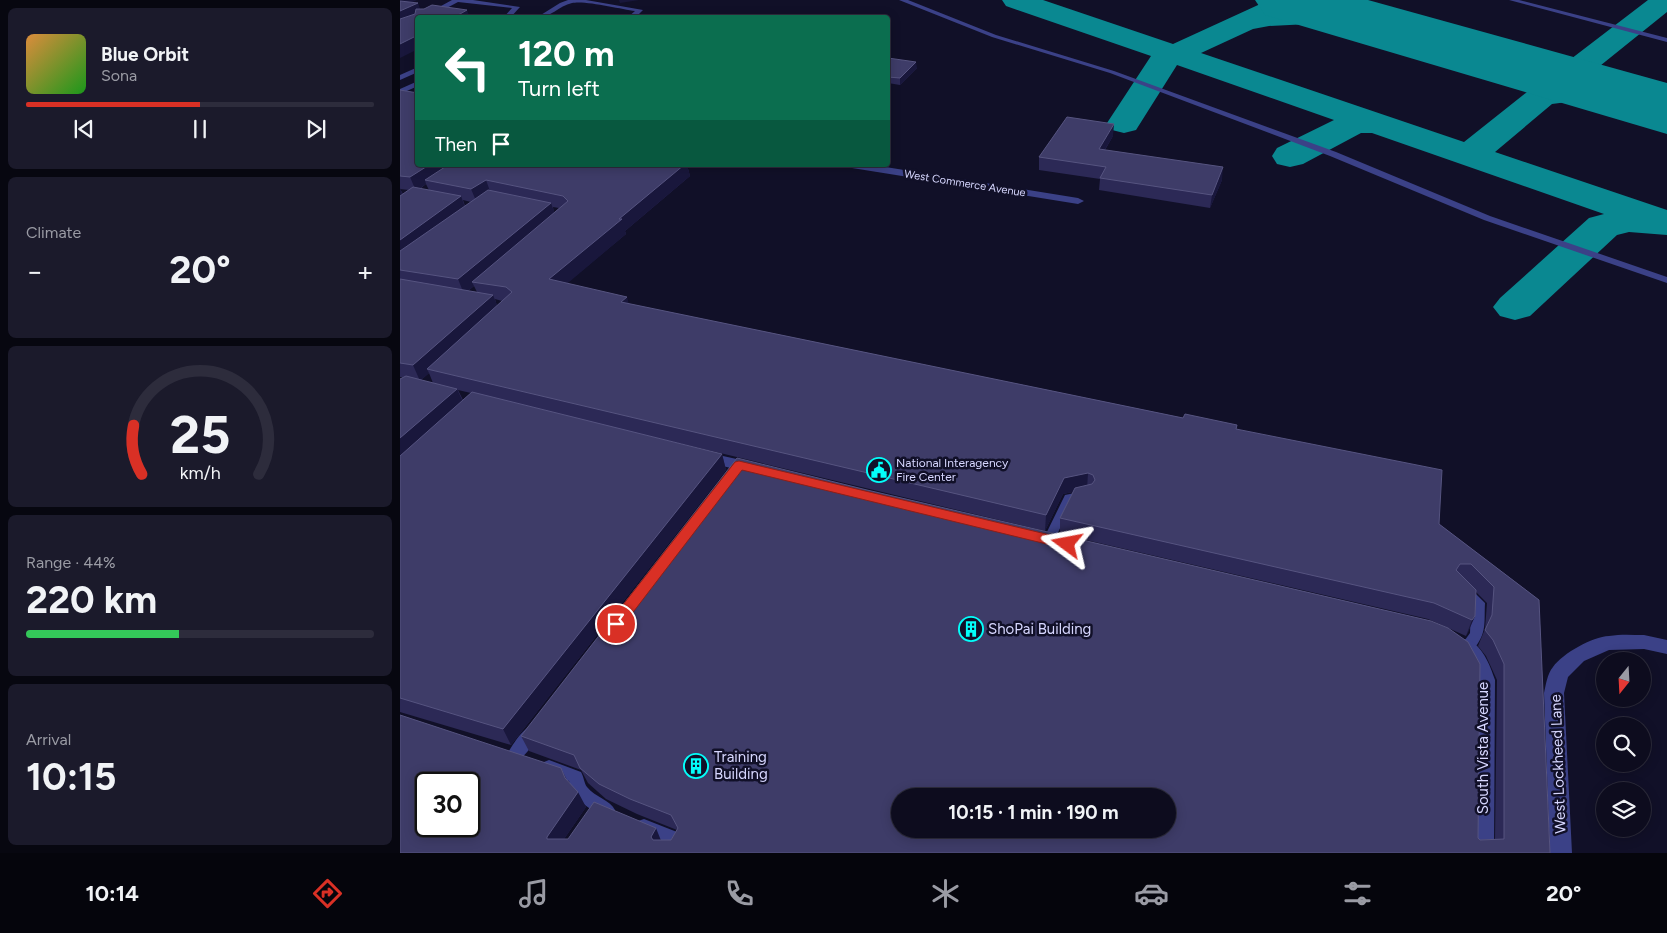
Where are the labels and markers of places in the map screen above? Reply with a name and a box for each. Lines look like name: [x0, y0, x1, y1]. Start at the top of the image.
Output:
place label: National Interagency Fire Center: [896, 456, 1009, 484]
public building icon: National Interagency Fire Center: [866, 457, 892, 483]
pin: [595, 603, 637, 645]
building icon: ShoPai Building: [958, 616, 984, 642]
place label: ShoPai Building: [988, 620, 1091, 638]
place label: Training Building: [714, 748, 768, 783]
building icon: Training Building: [683, 753, 709, 779]

